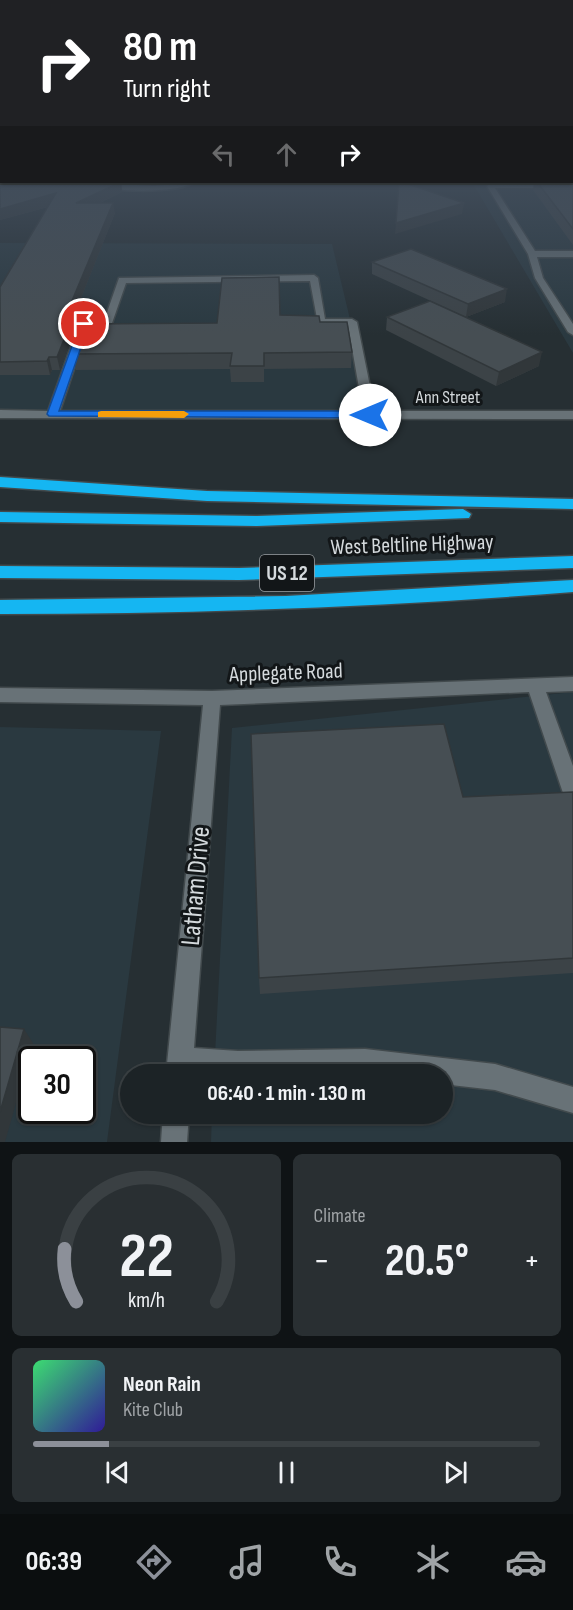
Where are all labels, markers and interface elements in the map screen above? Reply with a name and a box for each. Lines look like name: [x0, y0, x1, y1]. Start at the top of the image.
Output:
text: 80 m: [123, 22, 197, 73]
icon: right: [24, 24, 102, 102]
text: Turn right: [123, 73, 210, 105]
icon: left: [207, 138, 240, 171]
icon: ahead: [270, 138, 303, 171]
icon: right: [333, 138, 366, 171]
pin: [58, 298, 109, 349]
icon: arrive: [67, 307, 100, 340]
position arrow: [338, 383, 402, 447]
street label: Ann Street: [415, 387, 481, 408]
street label: West Beltline Highway: [330, 529, 494, 561]
road number: US 12: [260, 555, 314, 591]
street label: Applegate Road: [228, 658, 343, 689]
street label: Latham Drive: [175, 825, 217, 947]
speed limit sign: 30: [18, 1046, 96, 1124]
text: 06:40 · 1 min · 130 m: [207, 1080, 366, 1107]
text: Climate: [314, 1204, 366, 1228]
text: 22: [119, 1220, 174, 1295]
text: 20.5°: [385, 1234, 469, 1289]
text: −: [314, 1241, 330, 1281]
text: +: [524, 1241, 540, 1281]
text: km/h: [128, 1288, 165, 1313]
text: Neon Rain: [123, 1371, 201, 1398]
text: Kite Club: [123, 1398, 183, 1422]
icon: previous: [101, 1456, 134, 1489]
icon: pause: [270, 1456, 303, 1489]
icon: next: [439, 1456, 472, 1489]
icon: directions: [133, 1541, 175, 1583]
icon: music: [226, 1541, 268, 1583]
icon: phone: [319, 1541, 361, 1583]
icon: climate: [412, 1541, 454, 1583]
icon: car: [505, 1541, 547, 1583]
text: 06:39: [26, 1546, 82, 1578]

